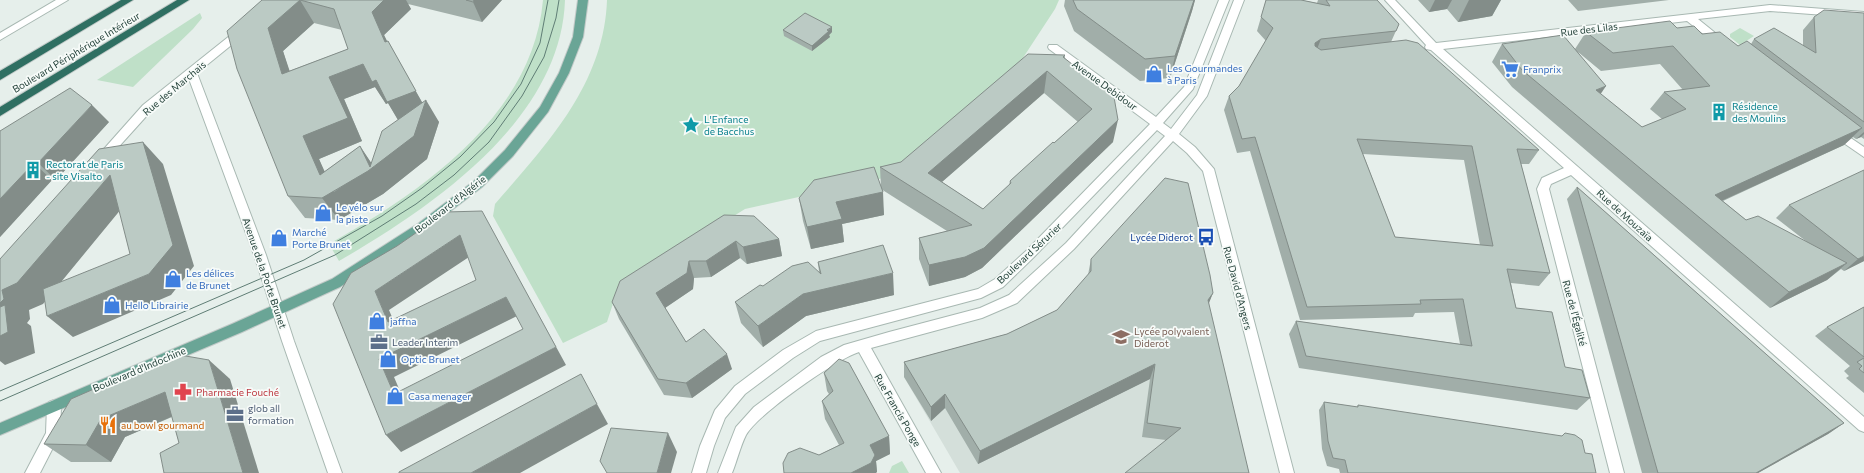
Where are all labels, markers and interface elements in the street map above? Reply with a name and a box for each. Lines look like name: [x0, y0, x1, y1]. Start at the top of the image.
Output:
street label: Boulevard Périphérique Intérieur: [10, 9, 142, 95]
street label: Rue des Lilas: [1560, 19, 1619, 38]
street label: Avenue Debidour: [1070, 57, 1140, 113]
street label: Rue des Marchais: [140, 58, 208, 118]
supermarket icon: Franprix: [1500, 59, 1520, 79]
place label: Les Gourmandes à Paris: [1167, 62, 1243, 86]
place label: Franprix: [1523, 63, 1562, 75]
shop icon: Les Gourmandes à Paris: [1144, 64, 1164, 84]
place label: Résidence des Moulins: [1732, 100, 1786, 124]
building icon: Résidence des Moulins: [1709, 102, 1729, 122]
place label: L'Enfance de Bacchus: [704, 113, 755, 137]
place icon: L'Enfance de Bacchus: [681, 115, 701, 135]
place label: Rectorat de Paris - site Visalto: [46, 158, 124, 182]
building icon: Rectorat de Paris - site Visalto: [23, 160, 43, 180]
street label: Boulevard d'Algérie: [412, 173, 488, 235]
street label: Rue de Mouzaïa: [1594, 187, 1656, 243]
place label: Le vélo sur la piste: [336, 201, 384, 225]
shop icon: Le vélo sur la piste: [313, 203, 333, 223]
street label: Avenue de la Porte Brunet: [240, 216, 290, 330]
street label: Boulevard Sérurier: [994, 220, 1064, 286]
place label: Marché Porte Brunet: [292, 226, 350, 250]
bus stop icon: Lycée Diderot: [1196, 227, 1216, 247]
shop icon: Marché Porte Brunet: [269, 228, 289, 248]
place label: Lycée Diderot: [1130, 231, 1193, 243]
street label: Rue David d'Angers: [1221, 245, 1255, 332]
place label: Les délices de Brunet: [186, 267, 235, 291]
shop icon: Les délices de Brunet: [163, 269, 183, 289]
street label: Rue de l'Égalité: [1560, 279, 1590, 347]
shop icon: Hello Librairie: [102, 295, 122, 315]
place label: Hello Librairie: [125, 299, 189, 311]
shop icon: jaffna: [367, 311, 387, 331]
place label: jaffna: [390, 315, 416, 327]
place label: Lycée polyvalent Diderot: [1134, 325, 1209, 349]
school or university icon: Lycée polyvalent Diderot: [1111, 327, 1131, 347]
office icon: Leader Interim: [369, 332, 389, 352]
place label: Leader Interim: [392, 336, 458, 348]
street label: Boulevard d'Indochine: [91, 344, 187, 394]
shop icon: Optic Brunet: [378, 349, 398, 369]
place label: Optic Brunet: [401, 353, 460, 365]
street label: Rue Francis Ponge: [872, 371, 924, 449]
pharmacy icon: Pharmacie Fouché: [173, 382, 193, 402]
place label: Pharmacie Fouché: [196, 386, 279, 398]
shop icon: Casa menager: [385, 386, 405, 406]
place label: Casa menager: [408, 390, 471, 402]
place label: glob all formation: [248, 402, 294, 426]
office icon: glob all formation: [225, 404, 245, 424]
restaurant icon: au bowl gourmand: [98, 415, 118, 435]
place label: au bowl gourmand: [121, 419, 204, 431]

